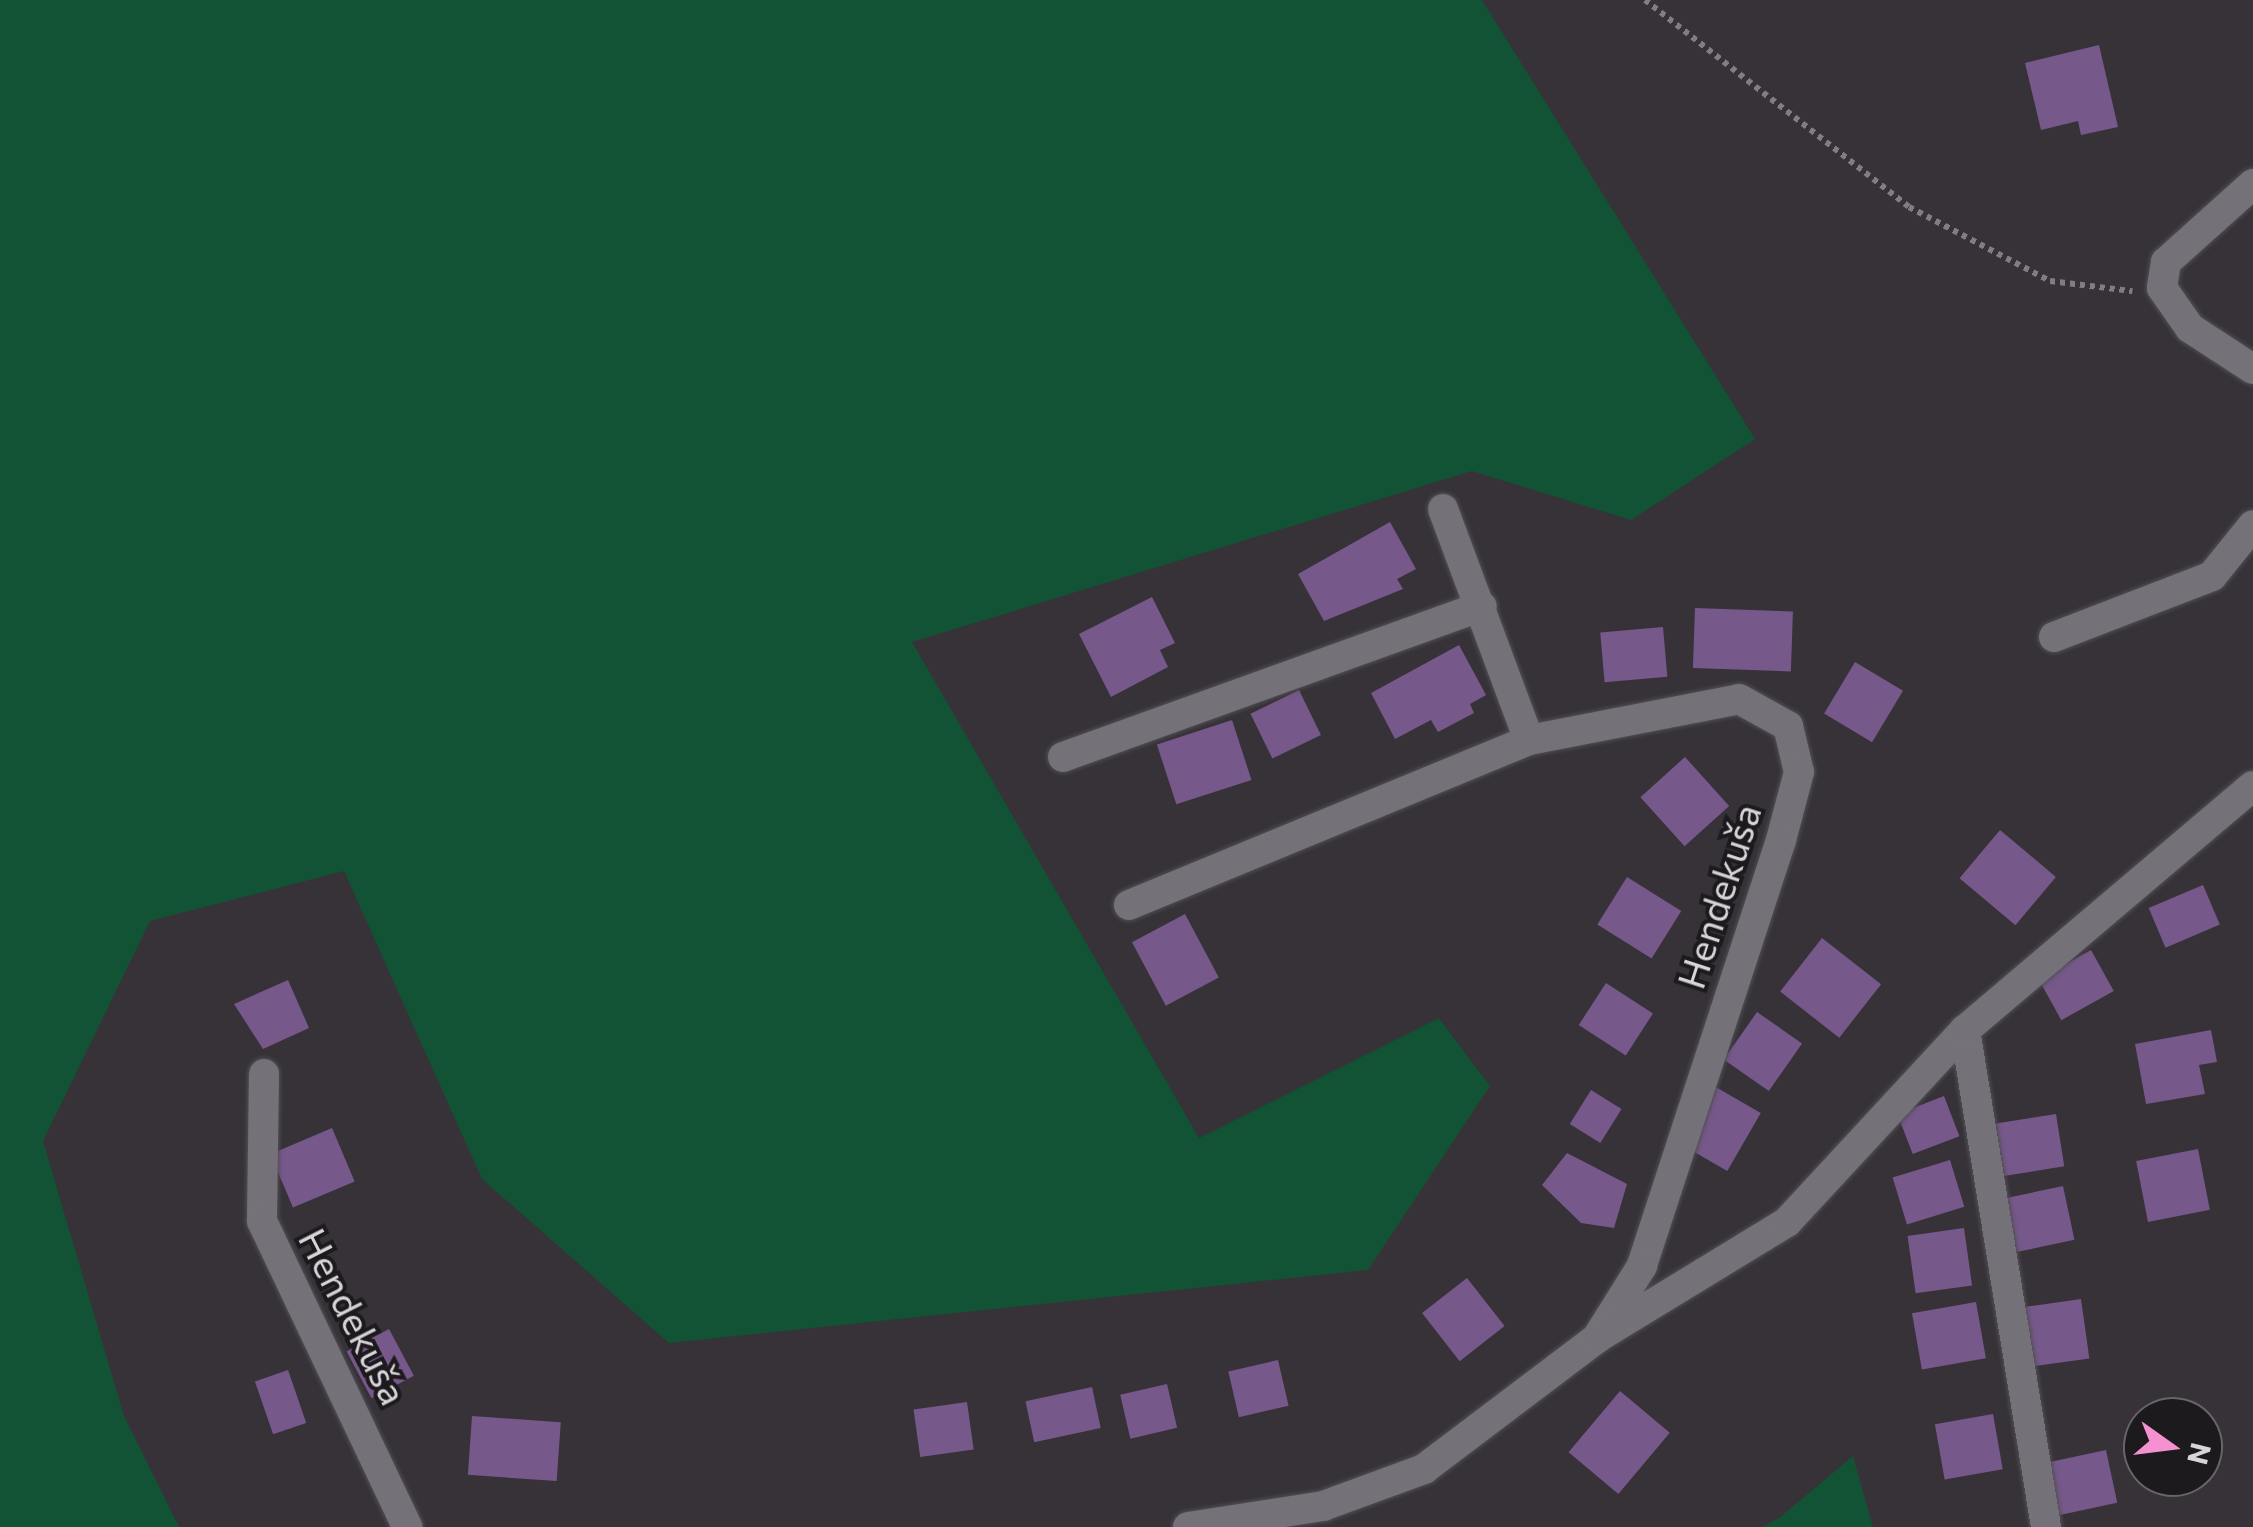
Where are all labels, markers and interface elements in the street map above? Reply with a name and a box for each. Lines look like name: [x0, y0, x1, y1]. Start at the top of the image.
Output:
street label: Hendekuša: [1667, 798, 1769, 994]
street label: Hendekuša: [290, 1220, 418, 1412]
north arrow: [2123, 1397, 2223, 1497]
text: N: [2181, 1439, 2219, 1468]

